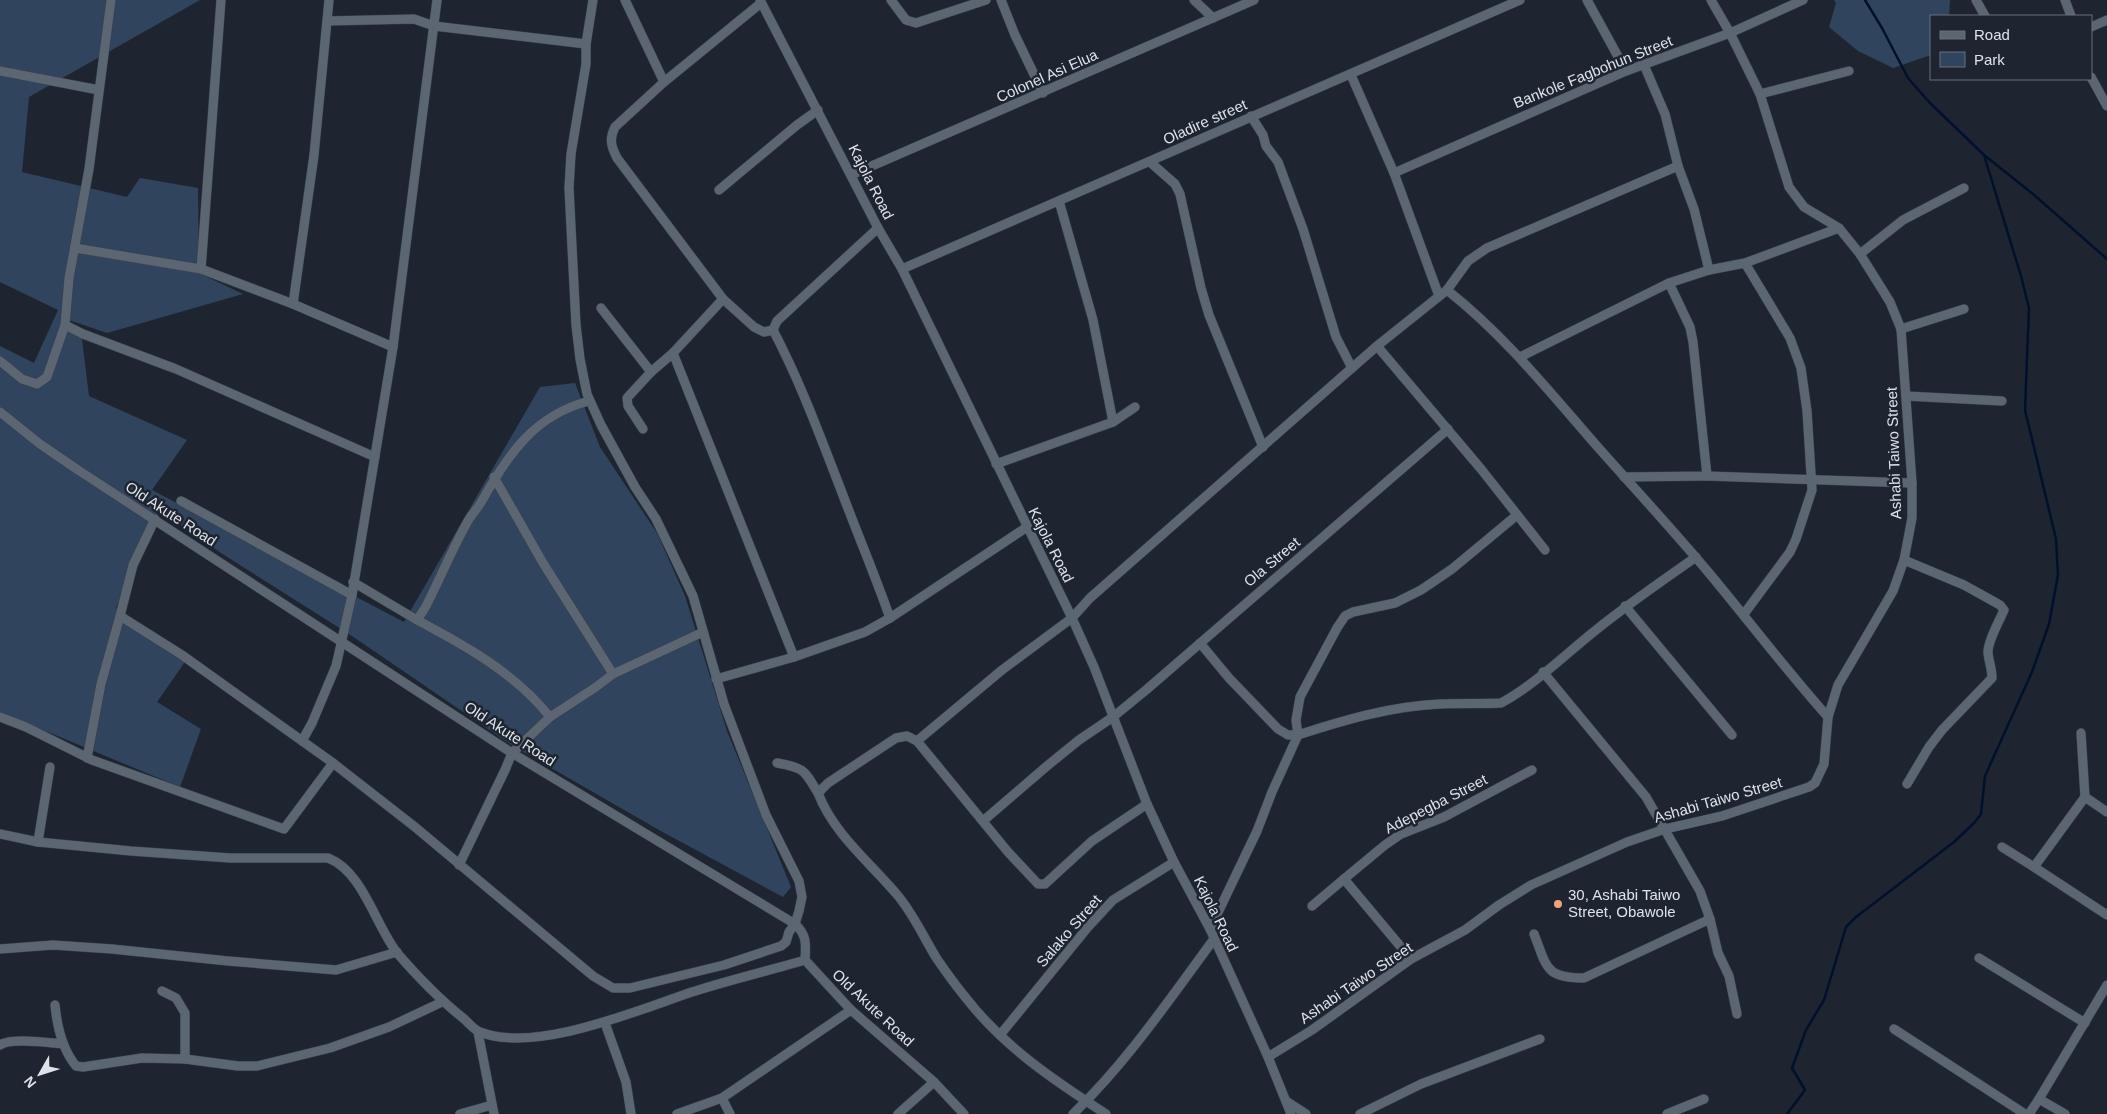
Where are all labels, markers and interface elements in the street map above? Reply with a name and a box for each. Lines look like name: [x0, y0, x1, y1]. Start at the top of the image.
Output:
legend: [1930, 15, 2092, 80]
text: Road: [1974, 26, 2010, 43]
street label: Bankole Fagbohun Street: [1511, 31, 1676, 111]
street label: Colonel Asi Elua: [993, 45, 1101, 106]
text: Park: [1974, 51, 2005, 68]
street label: Oladire street: [1160, 95, 1250, 148]
street label: Kajola Road: [845, 142, 898, 222]
street label: Ashabi Taiwo Street: [1883, 386, 1904, 519]
street label: Old Akute Road: [123, 478, 220, 549]
street label: Kajola Road: [1025, 505, 1078, 585]
street label: Ola Street: [1240, 533, 1304, 590]
street label: Old Akute Road: [462, 698, 559, 769]
street label: Adepegba Street: [1382, 770, 1491, 837]
street label: Ashabi Taiwo Street: [1652, 773, 1785, 826]
street label: Kajola Road: [1191, 873, 1242, 954]
place label: 30, Ashabi Taiwo Street, Obawole: [1568, 886, 1680, 920]
street label: Salako Street: [1033, 890, 1105, 970]
marker: 30, Ashabi Taiwo Street, Obawole: [1552, 898, 1564, 910]
street label: Ashabi Taiwo Street: [1296, 938, 1416, 1027]
street label: Old Akute Road: [829, 966, 918, 1050]
north arrow: [15, 1049, 65, 1099]
text: N: [20, 1073, 39, 1091]

